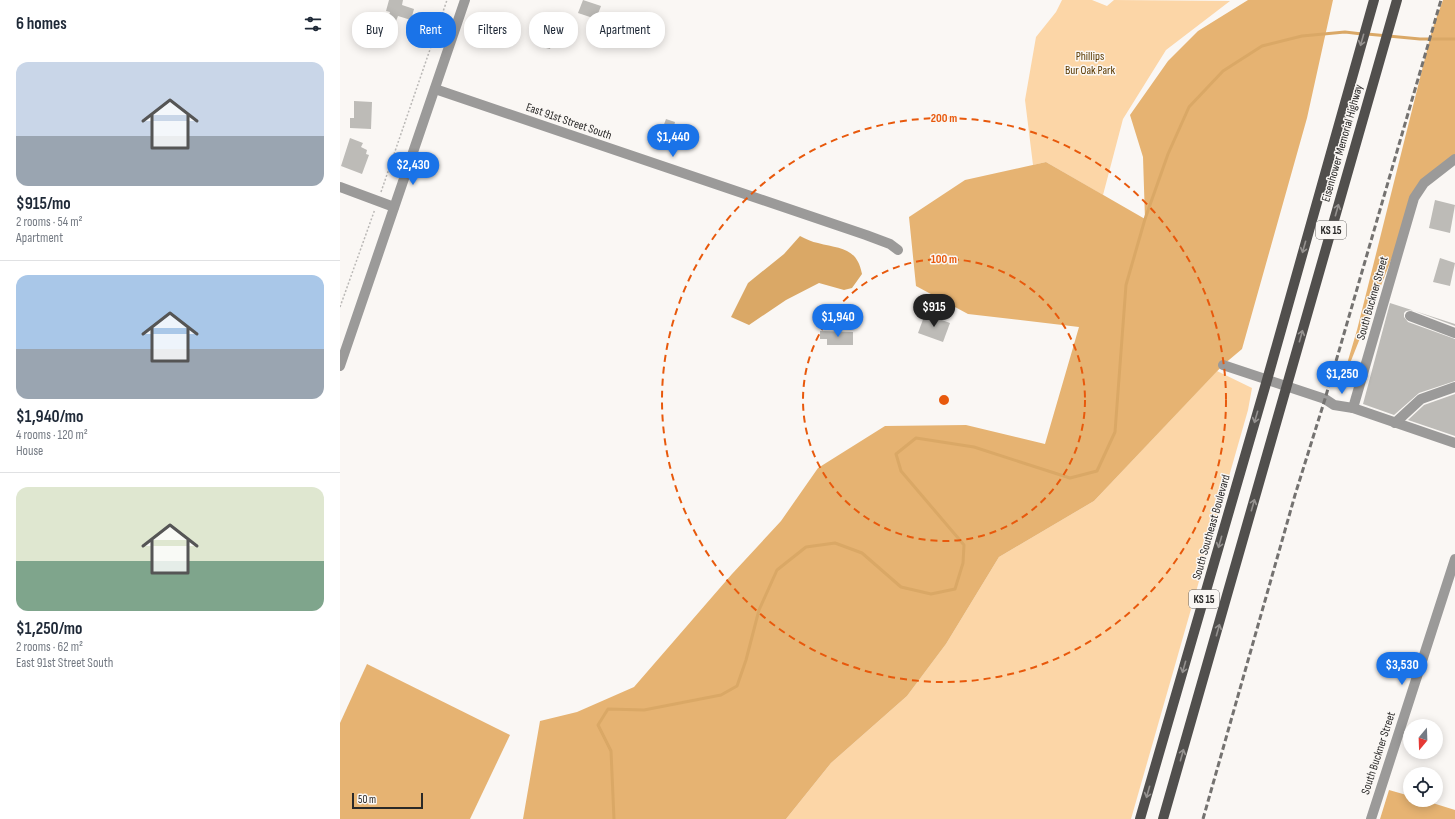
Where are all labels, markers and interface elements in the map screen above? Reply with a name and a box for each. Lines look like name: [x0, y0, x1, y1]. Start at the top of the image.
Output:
chip: Buy: [352, 12, 398, 48]
chip: Rent: [406, 12, 456, 48]
chip: Filters: [464, 12, 521, 48]
chip: New: [529, 12, 578, 48]
chip: Apartment: [586, 12, 665, 48]
icon: filters: [302, 13, 324, 35]
text: 6 homes: [16, 14, 67, 34]
one-way arrow: [1358, 33, 1365, 46]
park label: Phillips Bur Oak Park: [1065, 49, 1116, 78]
street label: Eisenhower Memorial Highway: [1319, 82, 1367, 204]
icon: home: [134, 88, 206, 160]
street label: East 91st Street South: [524, 100, 614, 143]
text: 200 m: [931, 111, 957, 126]
pin: $1,440: [640, 124, 706, 158]
text: $1,440: [656, 129, 690, 145]
pin: $2,430: [380, 152, 446, 186]
text: $2,430: [396, 157, 430, 173]
text: $915/mo: [16, 194, 71, 214]
one-way arrow: [1333, 204, 1341, 217]
text: 2 rooms · 54 m²: [16, 214, 83, 230]
road number: KS 15: [1316, 221, 1346, 239]
text: Apartment: [16, 230, 63, 246]
one-way arrow: [1300, 240, 1307, 253]
text: 100 m: [931, 252, 957, 267]
street label: South Buckner Street: [1353, 254, 1392, 342]
pin: $915: [910, 294, 958, 328]
text: $915: [922, 299, 946, 315]
icon: home: [134, 301, 206, 373]
pin: $1,940: [805, 304, 871, 338]
text: $1,940: [821, 309, 855, 325]
one-way arrow: [1298, 329, 1306, 342]
pin: $1,250: [1309, 361, 1375, 395]
text: $1,250: [1326, 366, 1358, 382]
centre of rings: [937, 393, 951, 407]
text: $1,940/mo: [16, 407, 83, 427]
one-way arrow: [1252, 411, 1259, 424]
text: 4 rooms · 120 m²: [16, 427, 88, 443]
text: House: [16, 443, 43, 459]
street label: South Southeast Boulevard: [1189, 473, 1234, 581]
one-way arrow: [1250, 498, 1257, 511]
icon: home: [134, 513, 206, 585]
one-way arrow: [1216, 535, 1223, 548]
road number: KS 15: [1189, 590, 1219, 608]
text: $1,250/mo: [16, 619, 82, 639]
one-way arrow: [1214, 623, 1222, 636]
text: 2 rooms · 62 m²: [16, 639, 83, 655]
pin: $3,530: [1369, 652, 1435, 686]
text: East 91st Street South: [16, 655, 113, 671]
text: $3,530: [1385, 657, 1419, 673]
one-way arrow: [1180, 660, 1187, 673]
street label: South Buckner Street: [1358, 710, 1399, 796]
north arrow: [1403, 719, 1443, 759]
map controls: [1403, 719, 1443, 807]
one-way arrow: [1179, 748, 1186, 761]
button: locate: [1403, 767, 1443, 807]
one-way arrow: [1144, 785, 1151, 798]
scale bar: [352, 791, 423, 810]
text: 50 m: [358, 793, 376, 806]

